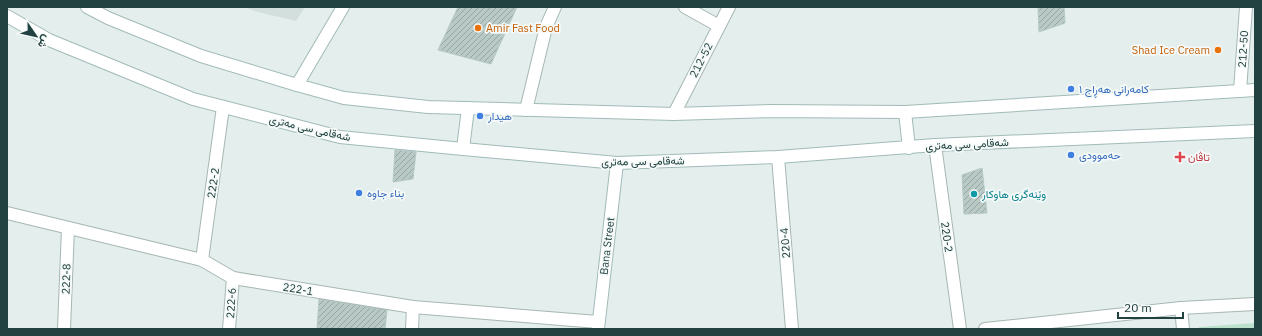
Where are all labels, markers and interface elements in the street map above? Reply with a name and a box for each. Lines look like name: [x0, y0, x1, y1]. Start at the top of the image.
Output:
north arrow: [16, 16, 56, 56]
place label: Amir Fast Food: [486, 21, 560, 35]
marker: Amir Fast Food: [473, 23, 483, 33]
street label: 212-50: [1235, 30, 1251, 68]
text: ش: [35, 32, 54, 51]
street label: 212-52: [686, 40, 716, 80]
place label: Shad Ice Cream: [1132, 43, 1210, 57]
marker: Shad Ice Cream: [1213, 45, 1223, 55]
place label: کامەرانی هەڕاج ۱: [1079, 82, 1149, 98]
marker: کامەرانی هەڕاج ۱: [1066, 84, 1076, 94]
place label: هيدار: [487, 109, 512, 123]
marker: هيدار: [475, 111, 485, 121]
street label: شەقامی سی مەتری: [268, 112, 353, 144]
street label: شەقامی سی مەتری: [925, 135, 1009, 153]
place label: حەموودی: [1079, 148, 1121, 162]
marker: حەموودی: [1066, 150, 1076, 160]
place label: تاڤان: [1188, 150, 1210, 164]
marker: تاڤان: [1175, 152, 1185, 162]
street label: شەقامی سی مەتری: [601, 153, 685, 169]
street label: 222-2: [204, 167, 222, 199]
place label: بناء جاوە: [367, 186, 404, 200]
place label: وێنەگری هاوکار: [981, 187, 1046, 201]
marker: بناء جاوە: [354, 188, 364, 198]
marker: وێنەگری هاوکار: [969, 189, 979, 199]
street label: Bana Street: [597, 216, 617, 276]
street label: 220-2: [938, 221, 956, 253]
street label: 220-4: [777, 227, 793, 259]
street label: 222-8: [58, 263, 74, 295]
street label: 222-1: [282, 280, 315, 298]
street label: 222-6: [223, 287, 239, 319]
scale bar: [1118, 294, 1183, 320]
text: 20 m: [1124, 300, 1152, 315]

